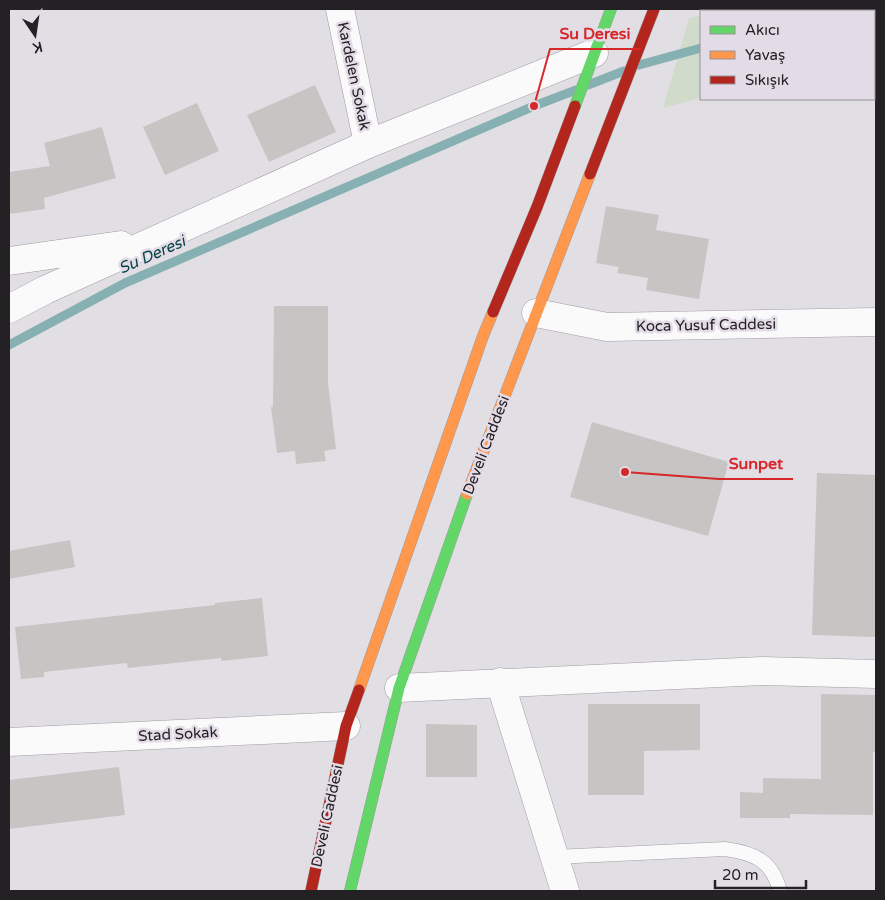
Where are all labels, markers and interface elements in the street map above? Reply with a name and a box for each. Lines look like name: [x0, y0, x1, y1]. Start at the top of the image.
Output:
north arrow: [10, 10, 60, 60]
legend: [700, 10, 875, 100]
callout: Su Deresi: [550, 18, 641, 49]
street label: Kardelen Sokak: [334, 20, 374, 132]
text: Akıcı: [745, 21, 780, 39]
text: Su Deresi: [560, 24, 631, 44]
text: K: [31, 38, 44, 57]
text: Yavaş: [745, 46, 785, 64]
text: Sıkışık: [745, 71, 789, 89]
water label: Su Deresi: [116, 231, 190, 279]
street label: Koca Yusuf Caddesi: [636, 315, 776, 335]
street label: Develi Caddesi: [459, 393, 513, 497]
callout: Sunpet: [719, 448, 793, 479]
text: Sunpet: [729, 454, 784, 474]
street label: Stad Sokak: [138, 723, 218, 745]
street label: Develi Caddesi: [307, 763, 347, 869]
scale bar: [715, 858, 806, 890]
text: 20 m: [722, 866, 759, 884]

